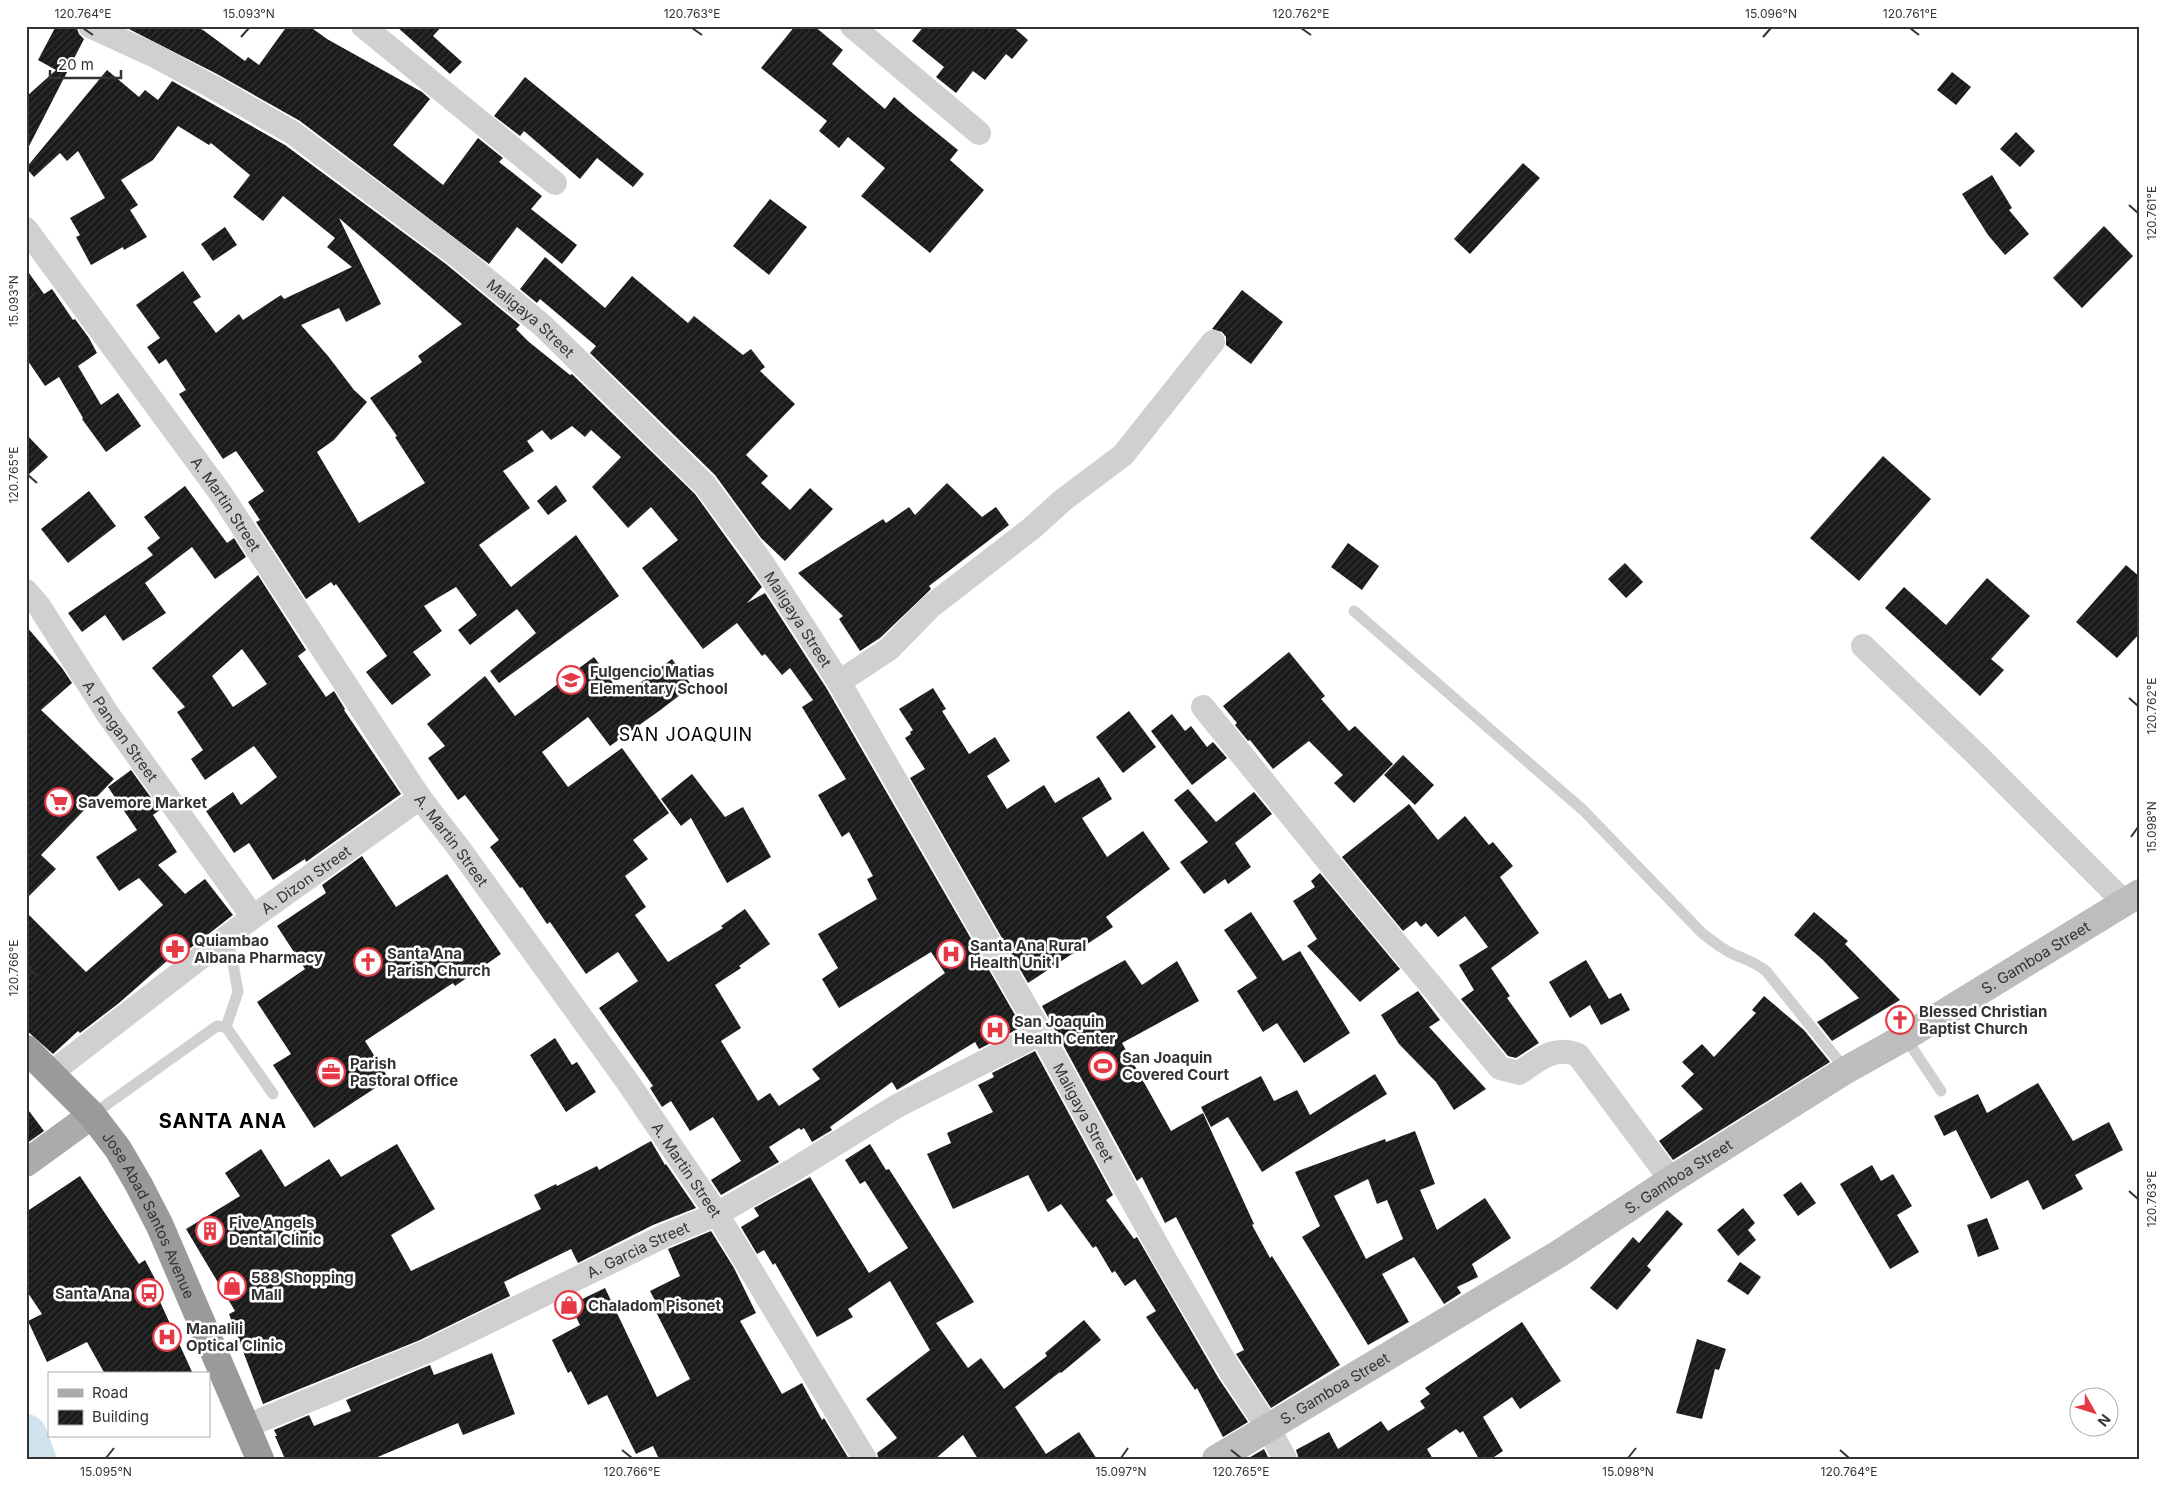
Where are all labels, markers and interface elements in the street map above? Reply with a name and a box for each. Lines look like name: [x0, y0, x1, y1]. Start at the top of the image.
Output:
text: 120.764°E: [55, 6, 112, 21]
text: 15.093°N: [223, 6, 275, 21]
text: 120.763°E: [664, 6, 720, 21]
text: 120.762°E: [1273, 6, 1329, 21]
text: 15.096°N: [1745, 6, 1797, 21]
text: 120.761°E: [1883, 6, 1937, 21]
scale bar: [50, 48, 121, 80]
text: 20 m: [58, 55, 94, 74]
text: 120.761°E: [2144, 186, 2159, 240]
street label: Maligaya Street: [483, 274, 579, 361]
text: 15.093°N: [6, 275, 21, 327]
text: 120.765°E: [6, 447, 21, 503]
street label: A. Martin Street: [187, 452, 265, 555]
street label: Maligaya Street: [761, 568, 836, 671]
place label: Fulgencio Matias Elementary School: [590, 662, 728, 698]
school or university icon: Fulgencio Matias Elementary School: [556, 665, 586, 695]
street label: A. Pangan Street: [79, 677, 162, 785]
text: 120.762°E: [2144, 678, 2159, 734]
district label: SAN JOAQUIN: [619, 724, 753, 745]
supermarket icon: Savemore Market: [44, 787, 74, 817]
street label: A. Martin Street: [411, 790, 493, 890]
place label: Savemore Market: [78, 793, 207, 812]
text: 15.098°N: [2144, 801, 2159, 853]
street label: A. Dizon Street: [257, 841, 354, 918]
street label: S. Gamboa Street: [1977, 917, 2093, 998]
place label: Quiambao Albana Pharmacy: [194, 931, 323, 967]
pharmacy icon: Quiambao Albana Pharmacy: [160, 934, 190, 964]
place label: Santa Ana Rural Health Unit I: [970, 936, 1086, 972]
hospital icon: Santa Ana Rural Health Unit I: [936, 939, 966, 969]
text: 120.766°E: [6, 940, 21, 996]
place label: Santa Ana Parish Church: [387, 944, 491, 980]
church icon: Santa Ana Parish Church: [353, 947, 383, 977]
place label: Blessed Christian Baptist Church: [1919, 1002, 2047, 1038]
church icon: Blessed Christian Baptist Church: [1885, 1005, 1915, 1035]
place label: San Joaquin Health Center: [1014, 1012, 1115, 1048]
hospital icon: San Joaquin Health Center: [980, 1015, 1010, 1045]
place label: San Joaquin Covered Court: [1122, 1048, 1229, 1084]
sports icon: San Joaquin Covered Court: [1088, 1051, 1118, 1081]
place label: Parish Pastoral Office: [350, 1054, 458, 1090]
office icon: Parish Pastoral Office: [316, 1057, 346, 1087]
street label: Maligaya Street: [1049, 1059, 1118, 1165]
district label: SANTA ANA: [159, 1109, 287, 1133]
street label: A. Martin Street: [648, 1118, 726, 1221]
street label: Jose Abad Santos Avenue: [98, 1127, 199, 1301]
street label: S. Gamboa Street: [1621, 1134, 1736, 1218]
text: 120.763°E: [2144, 1171, 2159, 1227]
place label: Five Angels Dental Clinic: [229, 1213, 322, 1249]
building icon: Five Angels Dental Clinic: [195, 1216, 225, 1246]
street label: A. Garcia Street: [583, 1217, 692, 1282]
place label: 588 Shopping Mall: [251, 1268, 354, 1304]
shop icon: 588 Shopping Mall: [217, 1271, 247, 1301]
bus stop icon: Santa Ana: [134, 1278, 164, 1308]
place label: Santa Ana: [55, 1284, 130, 1303]
shop icon: Chaladom Pisonet: [554, 1290, 584, 1320]
place label: Chaladom Pisonet: [588, 1296, 721, 1315]
place label: Manalili Optical Clinic: [186, 1319, 283, 1355]
hospital icon: Manalili Optical Clinic: [152, 1322, 182, 1352]
street label: S. Gamboa Street: [1276, 1348, 1393, 1428]
legend: [48, 1372, 210, 1438]
text: Road: [92, 1383, 128, 1402]
north arrow: [2068, 1388, 2118, 1438]
text: Building: [92, 1407, 149, 1426]
text: N: [2095, 1411, 2114, 1430]
text: 15.095°N: [80, 1464, 132, 1479]
text: 120.766°E: [604, 1464, 660, 1479]
text: 15.097°N: [1095, 1464, 1147, 1479]
text: 120.765°E: [1213, 1464, 1269, 1479]
text: 15.098°N: [1602, 1464, 1654, 1479]
text: 120.764°E: [1821, 1464, 1878, 1479]

